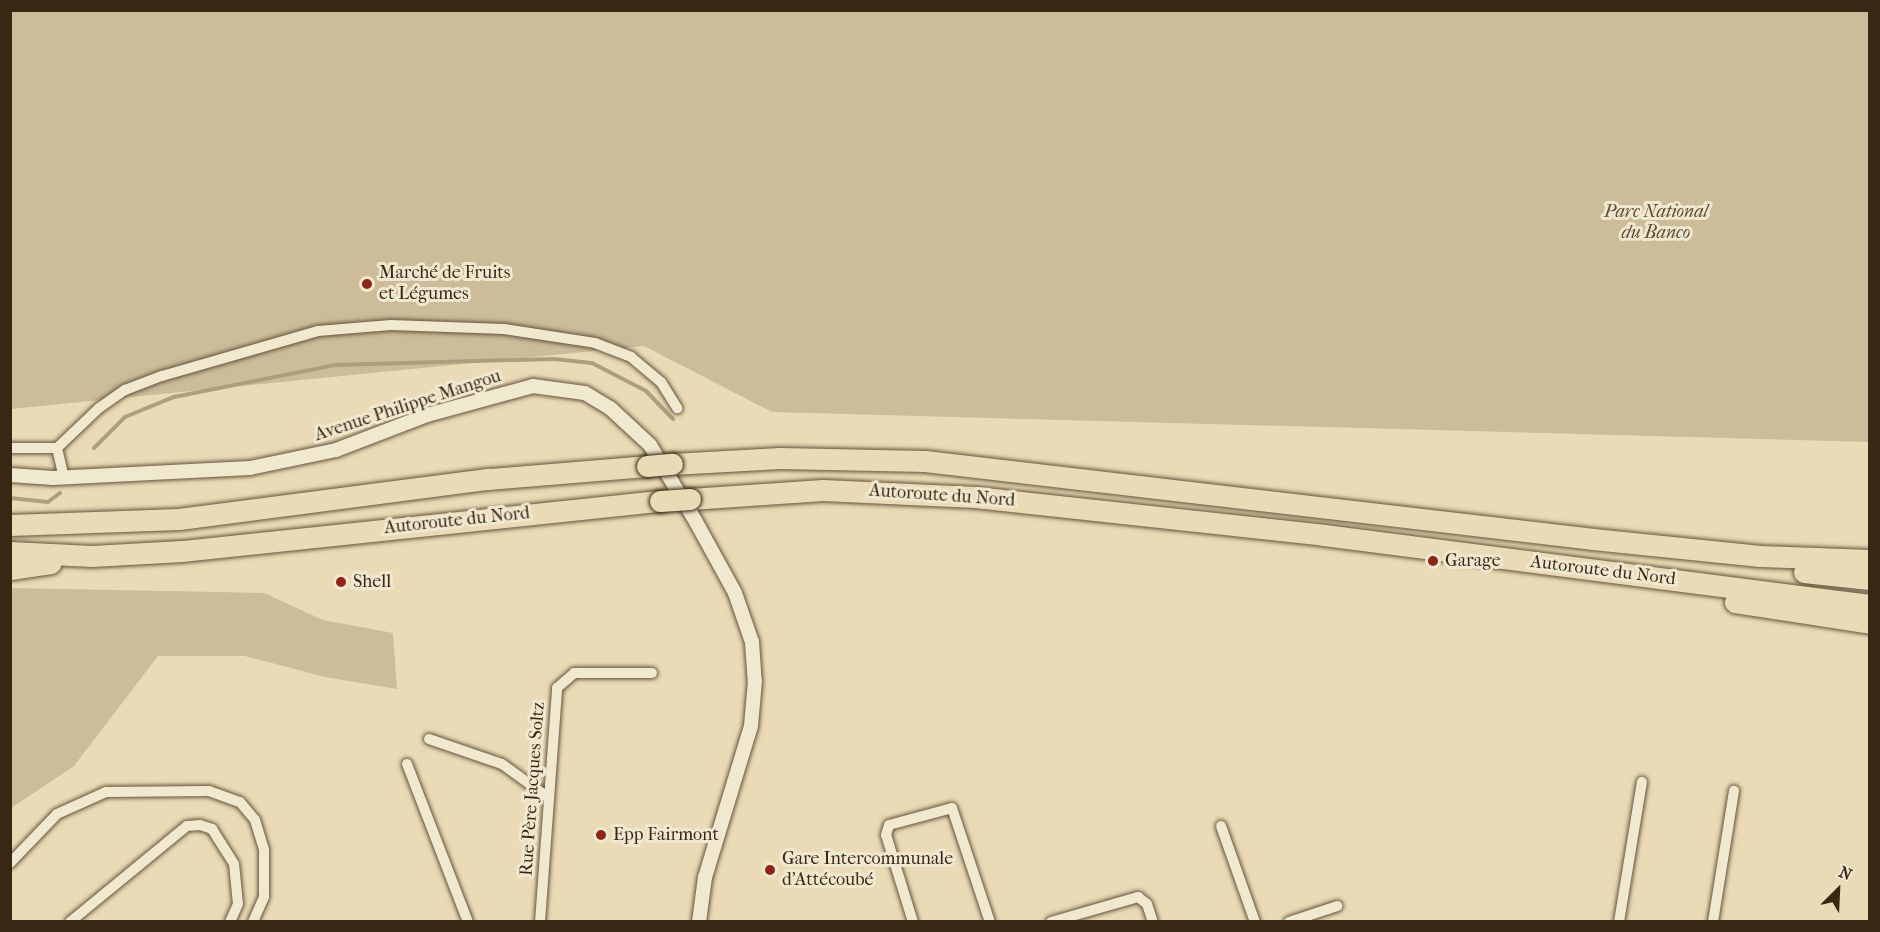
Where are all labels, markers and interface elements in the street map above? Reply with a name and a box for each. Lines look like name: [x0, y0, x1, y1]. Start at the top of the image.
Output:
park label: Parc National du Banco: [1604, 202, 1708, 244]
place label: Marché de Fruits et Légumes: [379, 263, 510, 306]
marker: Marché de Fruits et Légumes: [360, 277, 374, 291]
street label: Avenue Philippe Mangou: [312, 366, 504, 446]
street label: Autoroute du Nord: [868, 480, 1016, 512]
street label: Autoroute du Nord: [383, 503, 531, 539]
place label: Garage: [1445, 550, 1501, 572]
street label: Autoroute du Nord: [1529, 551, 1677, 591]
marker: Garage: [1426, 554, 1440, 568]
place label: Shell: [353, 571, 391, 593]
marker: Shell: [334, 575, 348, 589]
street label: Rue Père Jacques Soltz: [516, 701, 550, 877]
place label: Epp Fairmont: [613, 824, 719, 846]
marker: Epp Fairmont: [594, 828, 608, 842]
place label: Gare Intercommunale d'Attécoubé: [782, 849, 953, 892]
north arrow: [1808, 860, 1868, 920]
text: N: [1836, 862, 1855, 884]
marker: Gare Intercommunale d'Attécoubé: [763, 863, 777, 877]

